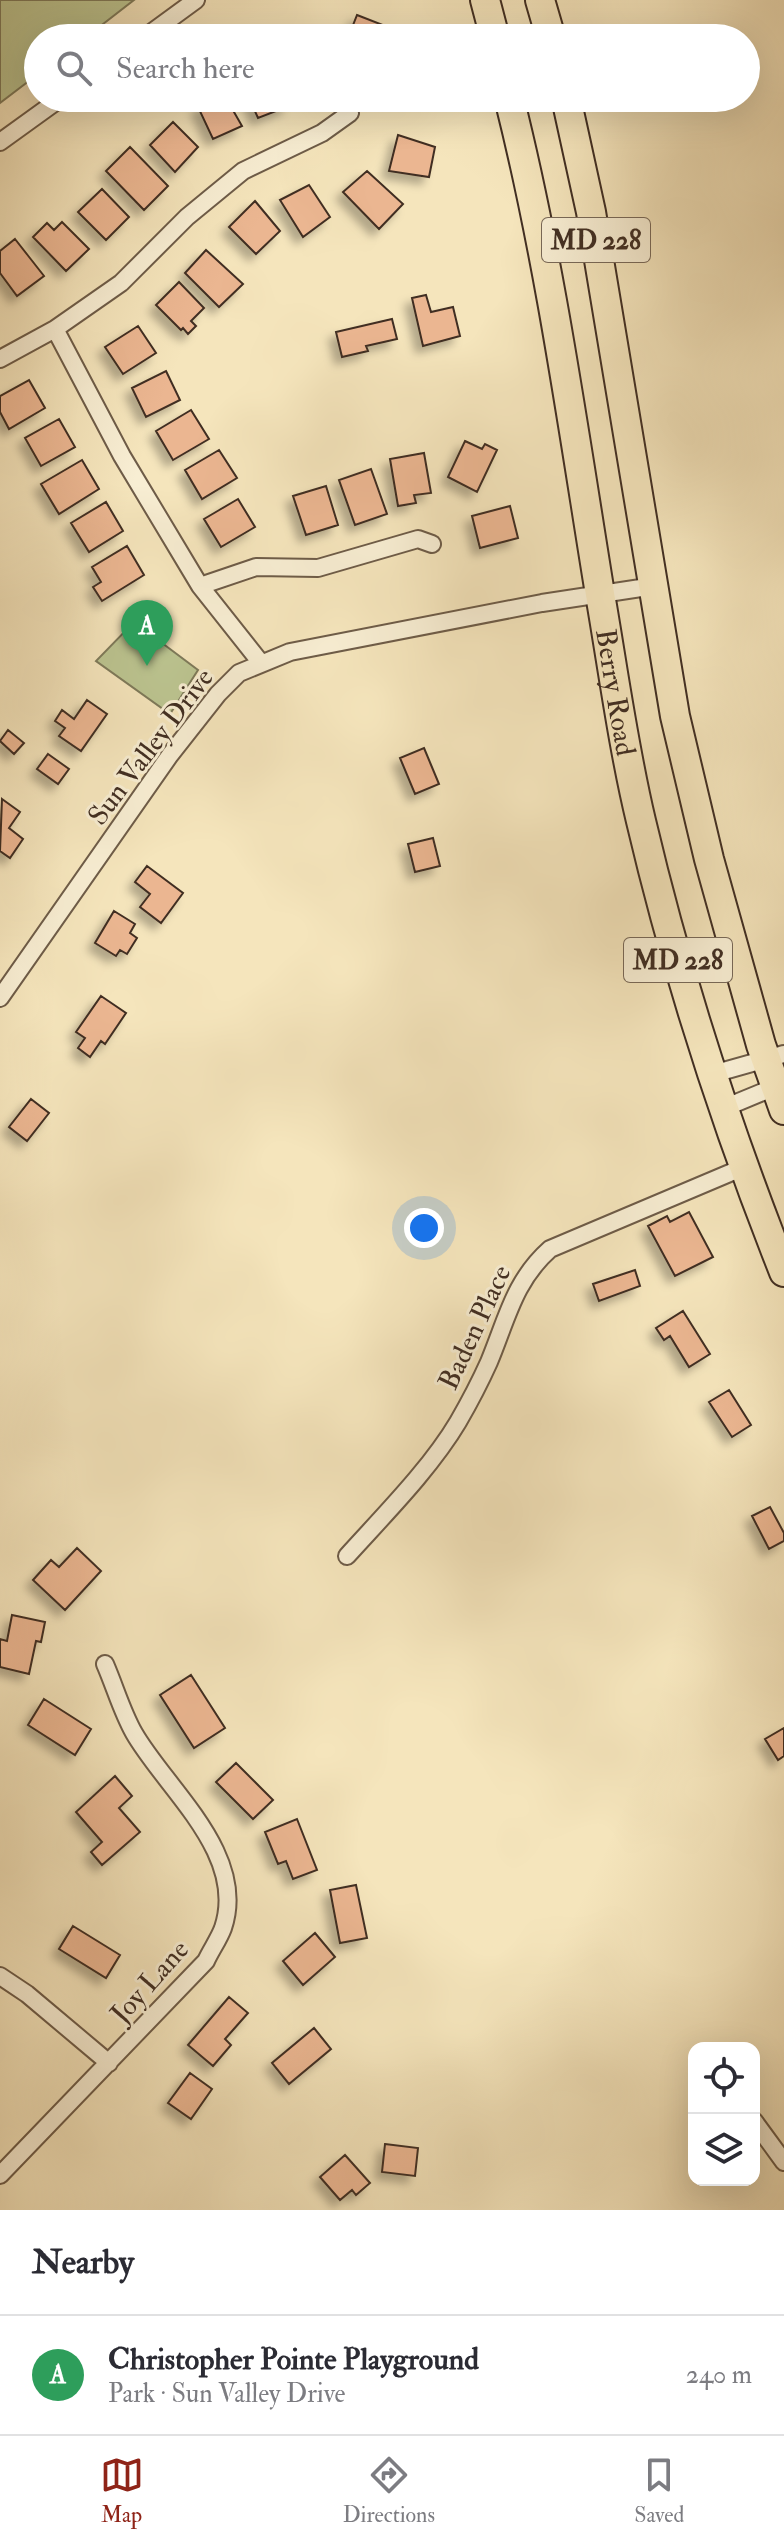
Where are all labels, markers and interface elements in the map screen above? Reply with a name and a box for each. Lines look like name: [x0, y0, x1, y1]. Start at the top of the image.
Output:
search box: [24, 24, 760, 112]
icon: search: [52, 46, 96, 90]
text: Search here: [116, 50, 255, 87]
road number: MD 228: [542, 218, 650, 262]
pin: A: [121, 600, 173, 666]
street label: Berry Road: [587, 626, 643, 759]
street label: Sun Valley Drive: [81, 661, 222, 832]
road number: MD 228: [624, 938, 732, 982]
your location: [404, 1208, 444, 1248]
street label: Baden Place: [431, 1259, 520, 1396]
street label: Joy Lane: [103, 1933, 197, 2032]
map controls: [688, 2042, 760, 2186]
button: locate: [688, 2042, 760, 2114]
button: layers: [688, 2114, 760, 2186]
text: Nearby: [32, 2241, 134, 2284]
text: Christopher Pointe Playground: [108, 2341, 479, 2378]
text: A: [50, 2359, 66, 2391]
text: 240 m: [686, 2359, 752, 2391]
text: Park · Sun Valley Drive: [108, 2378, 345, 2410]
tab: Map: [100, 2453, 144, 2529]
tab: Directions: [343, 2453, 435, 2529]
tab: Saved: [634, 2453, 684, 2529]

